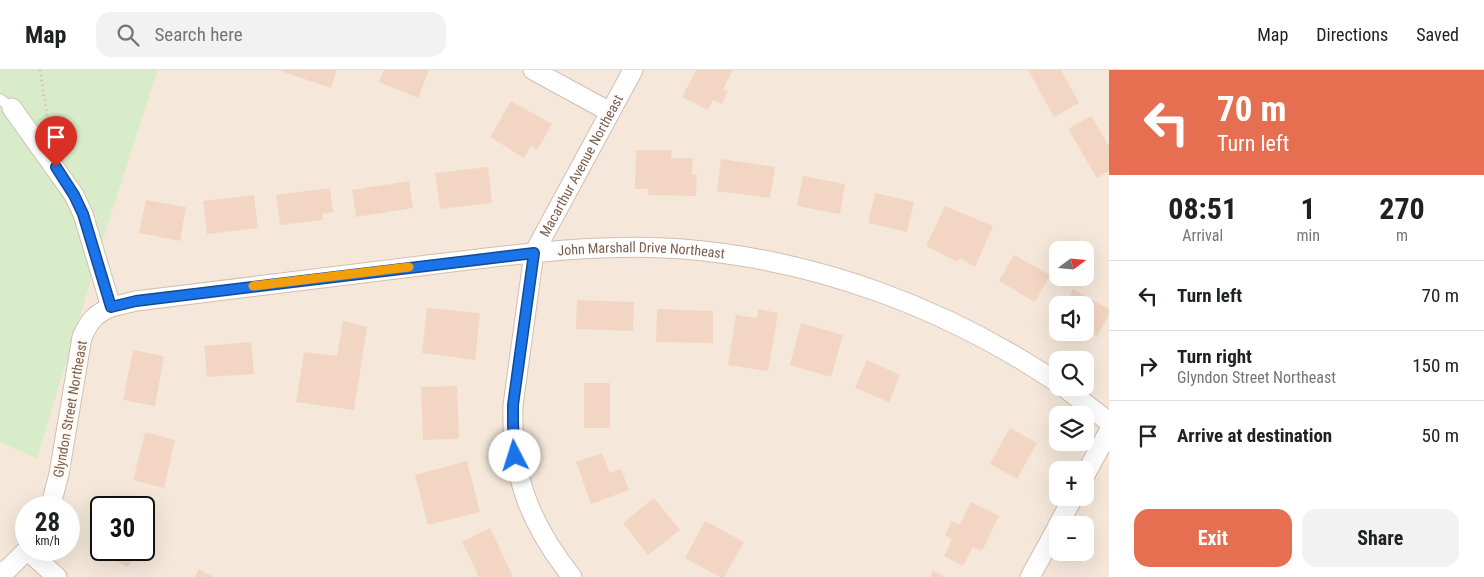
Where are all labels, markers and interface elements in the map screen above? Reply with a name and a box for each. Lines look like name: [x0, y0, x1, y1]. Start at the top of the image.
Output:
search box: [96, 12, 446, 57]
text: Map: [25, 21, 66, 49]
icon: search: [114, 21, 142, 49]
text: Search here: [154, 23, 243, 46]
text: Map: [1257, 24, 1288, 45]
text: Directions: [1316, 24, 1388, 45]
text: Saved: [1416, 24, 1459, 45]
text: 70 m: [1217, 89, 1286, 130]
icon: left: [1134, 90, 1199, 155]
street label: Macarthur Avenue Northeast: [536, 92, 626, 239]
pin: [35, 116, 77, 167]
icon: arrive: [42, 123, 70, 151]
text: Turn left: [1217, 131, 1289, 156]
text: 08:51: [1168, 191, 1237, 226]
text: 1: [1301, 191, 1316, 226]
text: 270: [1379, 191, 1425, 226]
text: Arrival: [1182, 226, 1223, 245]
text: min: [1296, 226, 1320, 245]
text: m: [1396, 226, 1408, 245]
street label: John Marshall Drive Northeast: [557, 239, 726, 262]
north arrow: [1049, 241, 1094, 286]
map controls: [1049, 241, 1094, 561]
icon: left: [1134, 282, 1162, 310]
text: Turn left: [1177, 284, 1242, 307]
text: 70 m: [1422, 284, 1459, 307]
button: sound: [1049, 296, 1094, 341]
street label: Glyndon Street Northeast: [50, 339, 90, 479]
text: Turn right: [1177, 345, 1252, 368]
button: search: [1049, 351, 1094, 396]
icon: right: [1134, 352, 1162, 380]
text: 150 m: [1412, 354, 1459, 377]
text: Glyndon Street Northeast: [1177, 368, 1336, 387]
button: layers: [1049, 406, 1094, 451]
icon: arrive: [1134, 422, 1162, 450]
text: Arrive at destination: [1177, 424, 1332, 447]
text: 50 m: [1422, 424, 1459, 447]
position arrow: [488, 429, 540, 481]
button: +: [1049, 461, 1094, 506]
speed limit sign: 30: [90, 496, 155, 561]
text: 28: [35, 508, 60, 537]
button: Exit: [1134, 509, 1292, 567]
button: Share: [1302, 509, 1459, 567]
button: −: [1049, 516, 1094, 561]
text: km/h: [35, 534, 60, 548]

